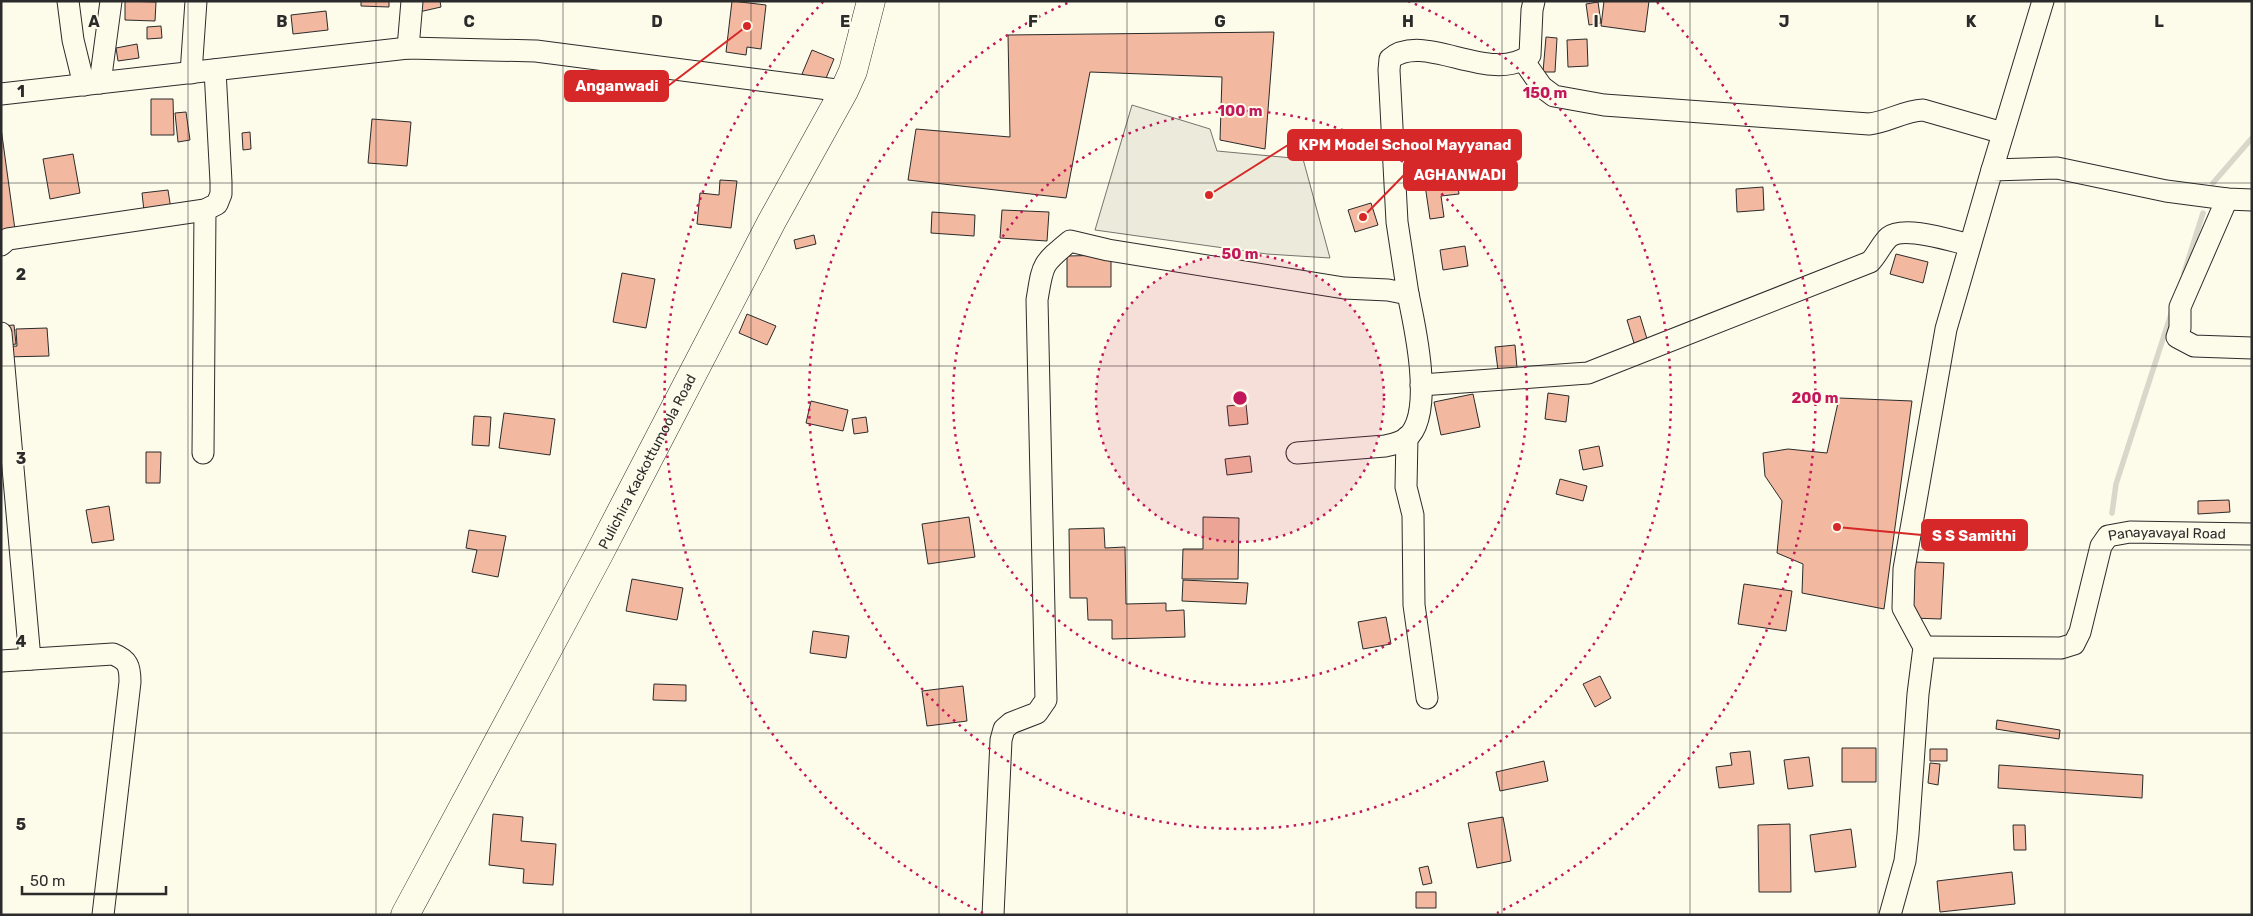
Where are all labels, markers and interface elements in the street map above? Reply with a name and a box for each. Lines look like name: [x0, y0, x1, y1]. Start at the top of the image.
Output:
text: A: [88, 12, 100, 31]
text: B: [276, 12, 288, 31]
text: C: [463, 12, 475, 31]
text: D: [651, 12, 663, 31]
text: E: [840, 12, 850, 31]
text: F: [1028, 12, 1038, 31]
text: G: [1214, 12, 1226, 31]
text: H: [1402, 12, 1414, 31]
text: I: [1593, 12, 1599, 31]
text: J: [1779, 12, 1789, 31]
text: K: [1966, 12, 1977, 31]
text: L: [2154, 12, 2164, 31]
callout: Anganwadi: [565, 71, 668, 101]
text: Anganwadi: [575, 77, 659, 95]
text: 1: [17, 82, 25, 101]
text: 150 m: [1523, 84, 1567, 102]
text: 100 m: [1218, 102, 1262, 120]
callout: KPM Model School Mayyanad: [1288, 130, 1521, 160]
text: KPM Model School Mayyanad: [1299, 136, 1511, 154]
callout: AGHANWADI: [1404, 160, 1517, 190]
text: AGHANWADI: [1414, 166, 1506, 184]
text: 50 m: [1222, 245, 1258, 263]
text: 2: [16, 265, 26, 284]
street label: Pulichira Kackottumoola Road: [595, 371, 700, 552]
centre of rings: [1231, 389, 1249, 407]
text: 200 m: [1791, 389, 1839, 407]
text: 3: [16, 449, 26, 468]
callout: S S Samithi: [1922, 520, 2027, 550]
street label: Panayavayal Road: [2107, 524, 2226, 545]
text: S S Samithi: [1932, 527, 2016, 545]
text: 4: [16, 632, 27, 651]
text: 5: [16, 815, 26, 834]
scale bar: [22, 864, 166, 896]
text: 50 m: [30, 872, 65, 890]

